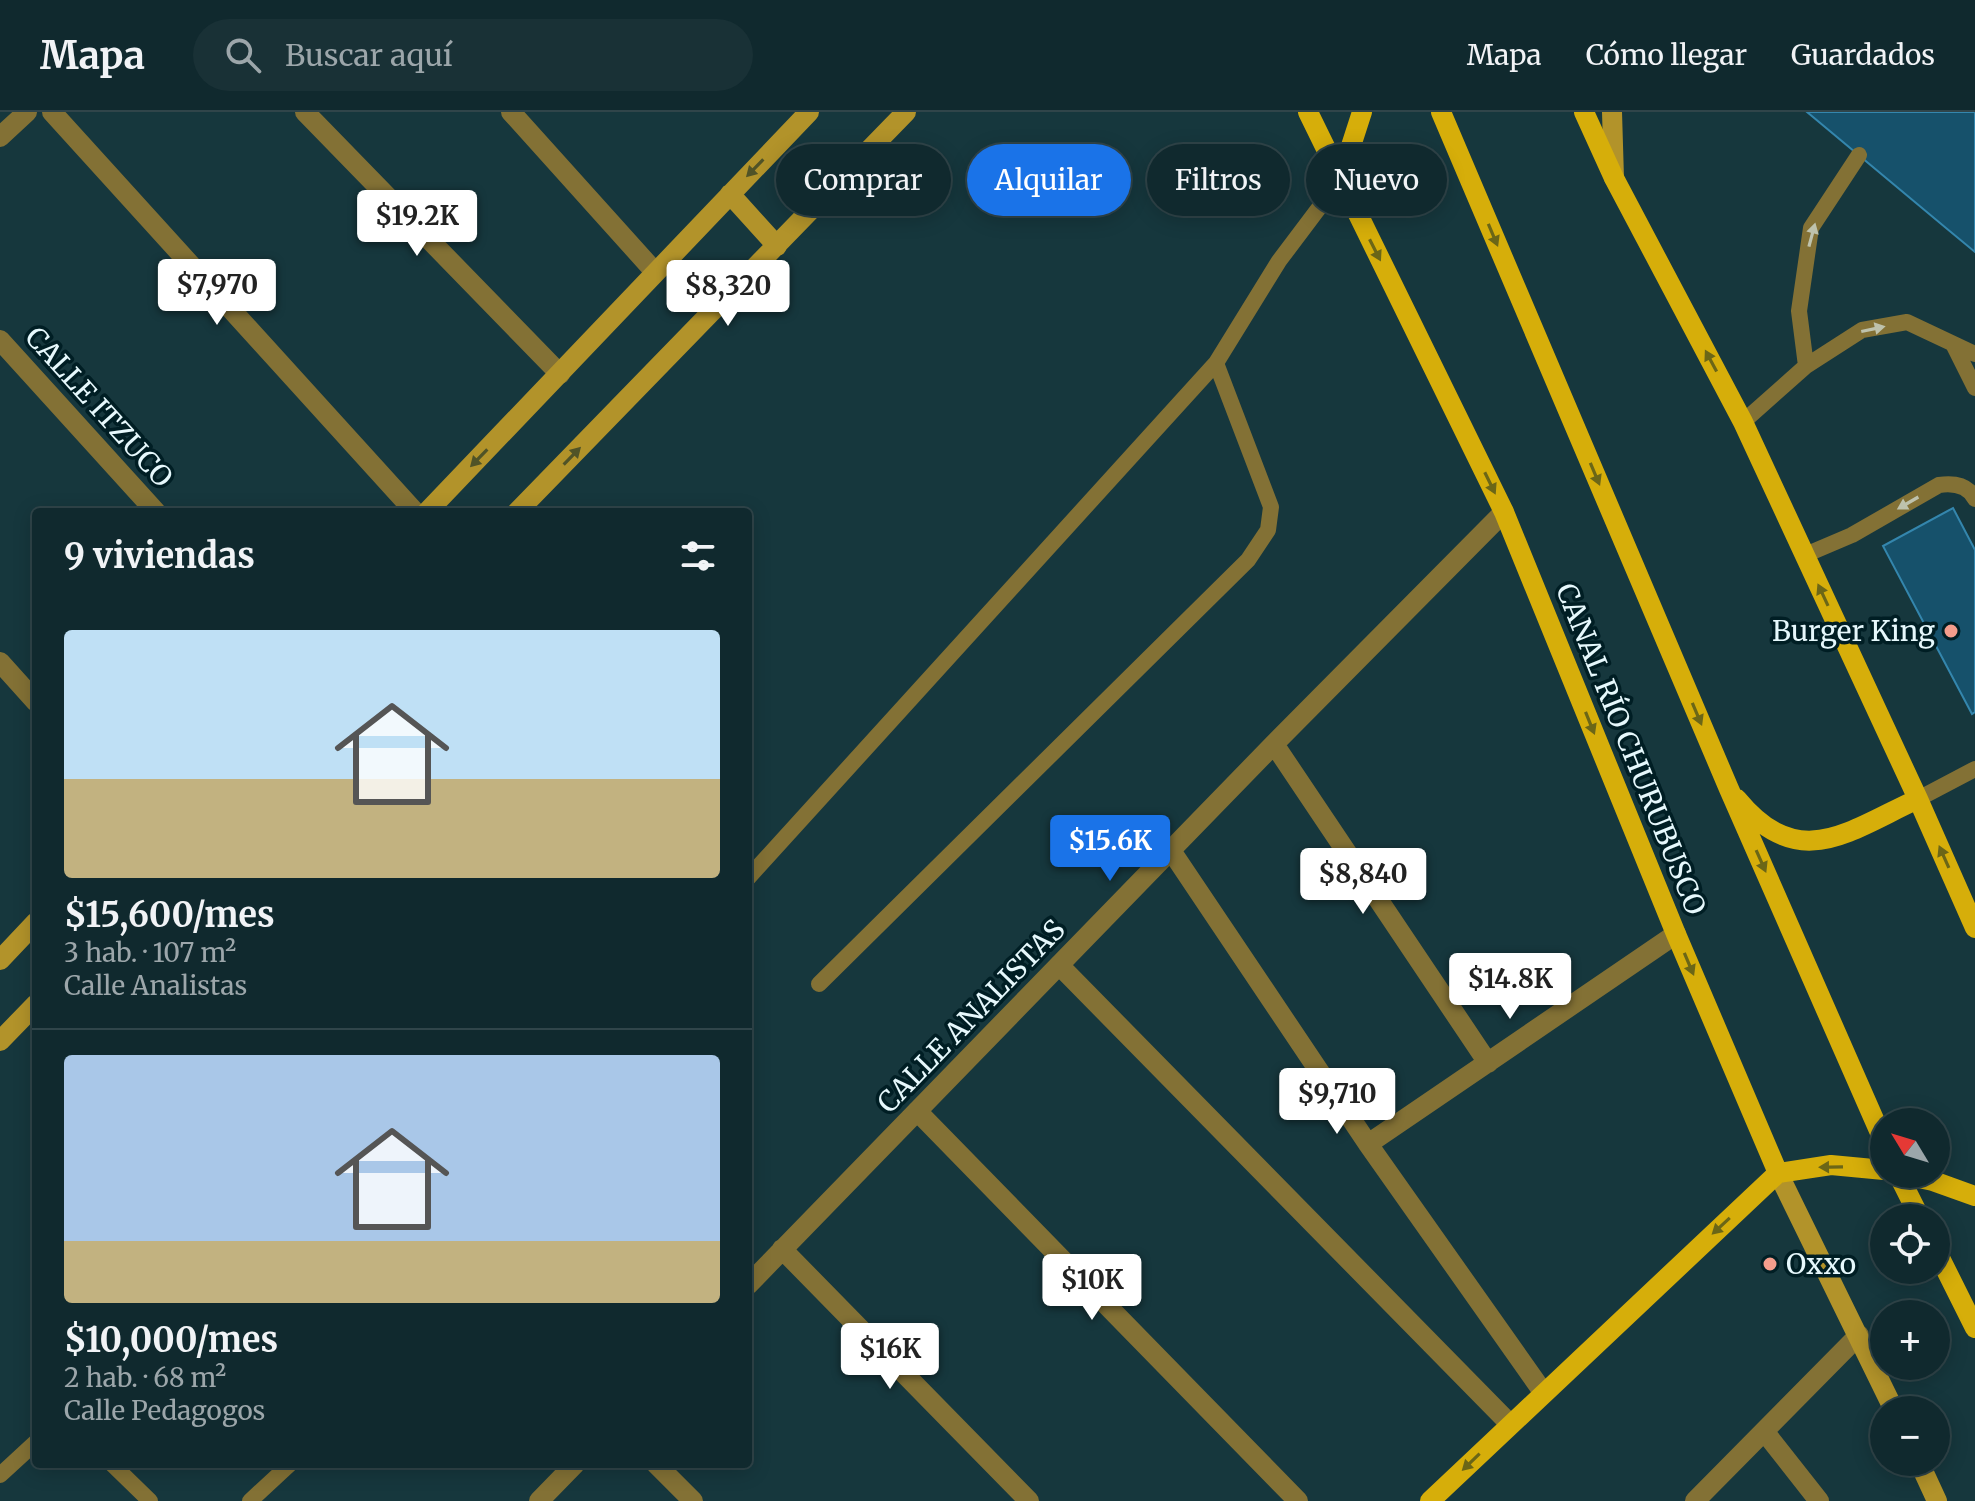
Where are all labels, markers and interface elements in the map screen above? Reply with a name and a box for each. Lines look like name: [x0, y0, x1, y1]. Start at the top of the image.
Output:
search box: [193, 19, 753, 91]
text: Mapa: [40, 32, 145, 79]
icon: search: [221, 33, 265, 77]
text: Buscar aquí: [285, 36, 453, 74]
text: Mapa: [1467, 37, 1542, 73]
text: Cómo llegar: [1586, 37, 1747, 73]
text: Guardados: [1791, 37, 1935, 73]
chip: Comprar: [776, 144, 951, 216]
chip: Alquilar: [967, 144, 1131, 216]
chip: Filtros: [1147, 144, 1290, 216]
chip: Nuevo: [1306, 144, 1447, 216]
one-way arrow: [746, 158, 764, 177]
pin: $19.2K: [352, 190, 482, 258]
text: $19.2K: [375, 199, 459, 232]
one-way arrow: [1487, 223, 1500, 247]
one-way arrow: [1806, 223, 1819, 247]
one-way arrow: [1369, 239, 1382, 262]
pin: $7,970: [152, 259, 282, 327]
pin: $8,320: [663, 260, 793, 328]
text: $7,970: [176, 268, 258, 301]
text: $8,320: [685, 269, 771, 302]
street label: CALLE ITZUCO: [17, 319, 181, 495]
one-way arrow: [1861, 322, 1886, 335]
one-way arrow: [1704, 350, 1718, 372]
one-way arrow: [562, 447, 580, 466]
one-way arrow: [470, 448, 489, 467]
one-way arrow: [1589, 463, 1602, 486]
one-way arrow: [1483, 472, 1497, 495]
one-way arrow: [1897, 496, 1919, 510]
icon: filters: [676, 534, 720, 578]
text: 9 viviendas: [64, 535, 255, 577]
street label: CANAL RÍO CHURUBUSCO: [1548, 578, 1714, 920]
one-way arrow: [1817, 584, 1830, 607]
place label: Burger King: [1772, 613, 1935, 649]
marker: Burger King: [1942, 622, 1960, 640]
icon: home: [320, 682, 464, 826]
one-way arrow: [1691, 702, 1704, 726]
one-way arrow: [1584, 711, 1597, 735]
pin: $15.6K: [1045, 815, 1175, 883]
text: $15.6K: [1068, 824, 1152, 857]
one-way arrow: [1937, 845, 1950, 869]
pin: $8,840: [1298, 848, 1428, 916]
one-way arrow: [1754, 849, 1767, 873]
text: $8,840: [1318, 857, 1408, 890]
text: $15,600/mes: [64, 894, 275, 936]
street label: CALLE ANALISTAS: [869, 912, 1073, 1120]
text: 3 hab. · 107 m²: [64, 936, 236, 969]
one-way arrow: [1683, 952, 1696, 976]
pin: $14.8K: [1445, 953, 1575, 1021]
text: $14.8K: [1467, 962, 1553, 995]
text: Calle Analistas: [64, 969, 247, 1002]
pin: $9,710: [1272, 1068, 1402, 1136]
text: $9,710: [1297, 1077, 1377, 1110]
icon: home: [320, 1107, 464, 1251]
north arrow: [1870, 1108, 1950, 1188]
map controls: [1870, 1108, 1950, 1476]
one-way arrow: [1818, 1161, 1843, 1173]
button: locate: [1870, 1204, 1950, 1284]
one-way arrow: [1712, 1216, 1731, 1234]
place label: Oxxo: [1786, 1246, 1856, 1282]
pin: $10K: [1045, 1254, 1139, 1322]
marker: Oxxo: [1761, 1255, 1779, 1273]
text: $10K: [1060, 1263, 1124, 1296]
button: +: [1870, 1300, 1950, 1380]
text: $10,000/mes: [64, 1319, 278, 1361]
pin: $16K: [843, 1323, 937, 1391]
text: $16K: [859, 1332, 921, 1365]
text: 2 hab. · 68 m²: [64, 1361, 226, 1394]
text: Calle Pedagogos: [64, 1394, 265, 1427]
button: −: [1870, 1396, 1950, 1476]
one-way arrow: [1462, 1452, 1481, 1471]

